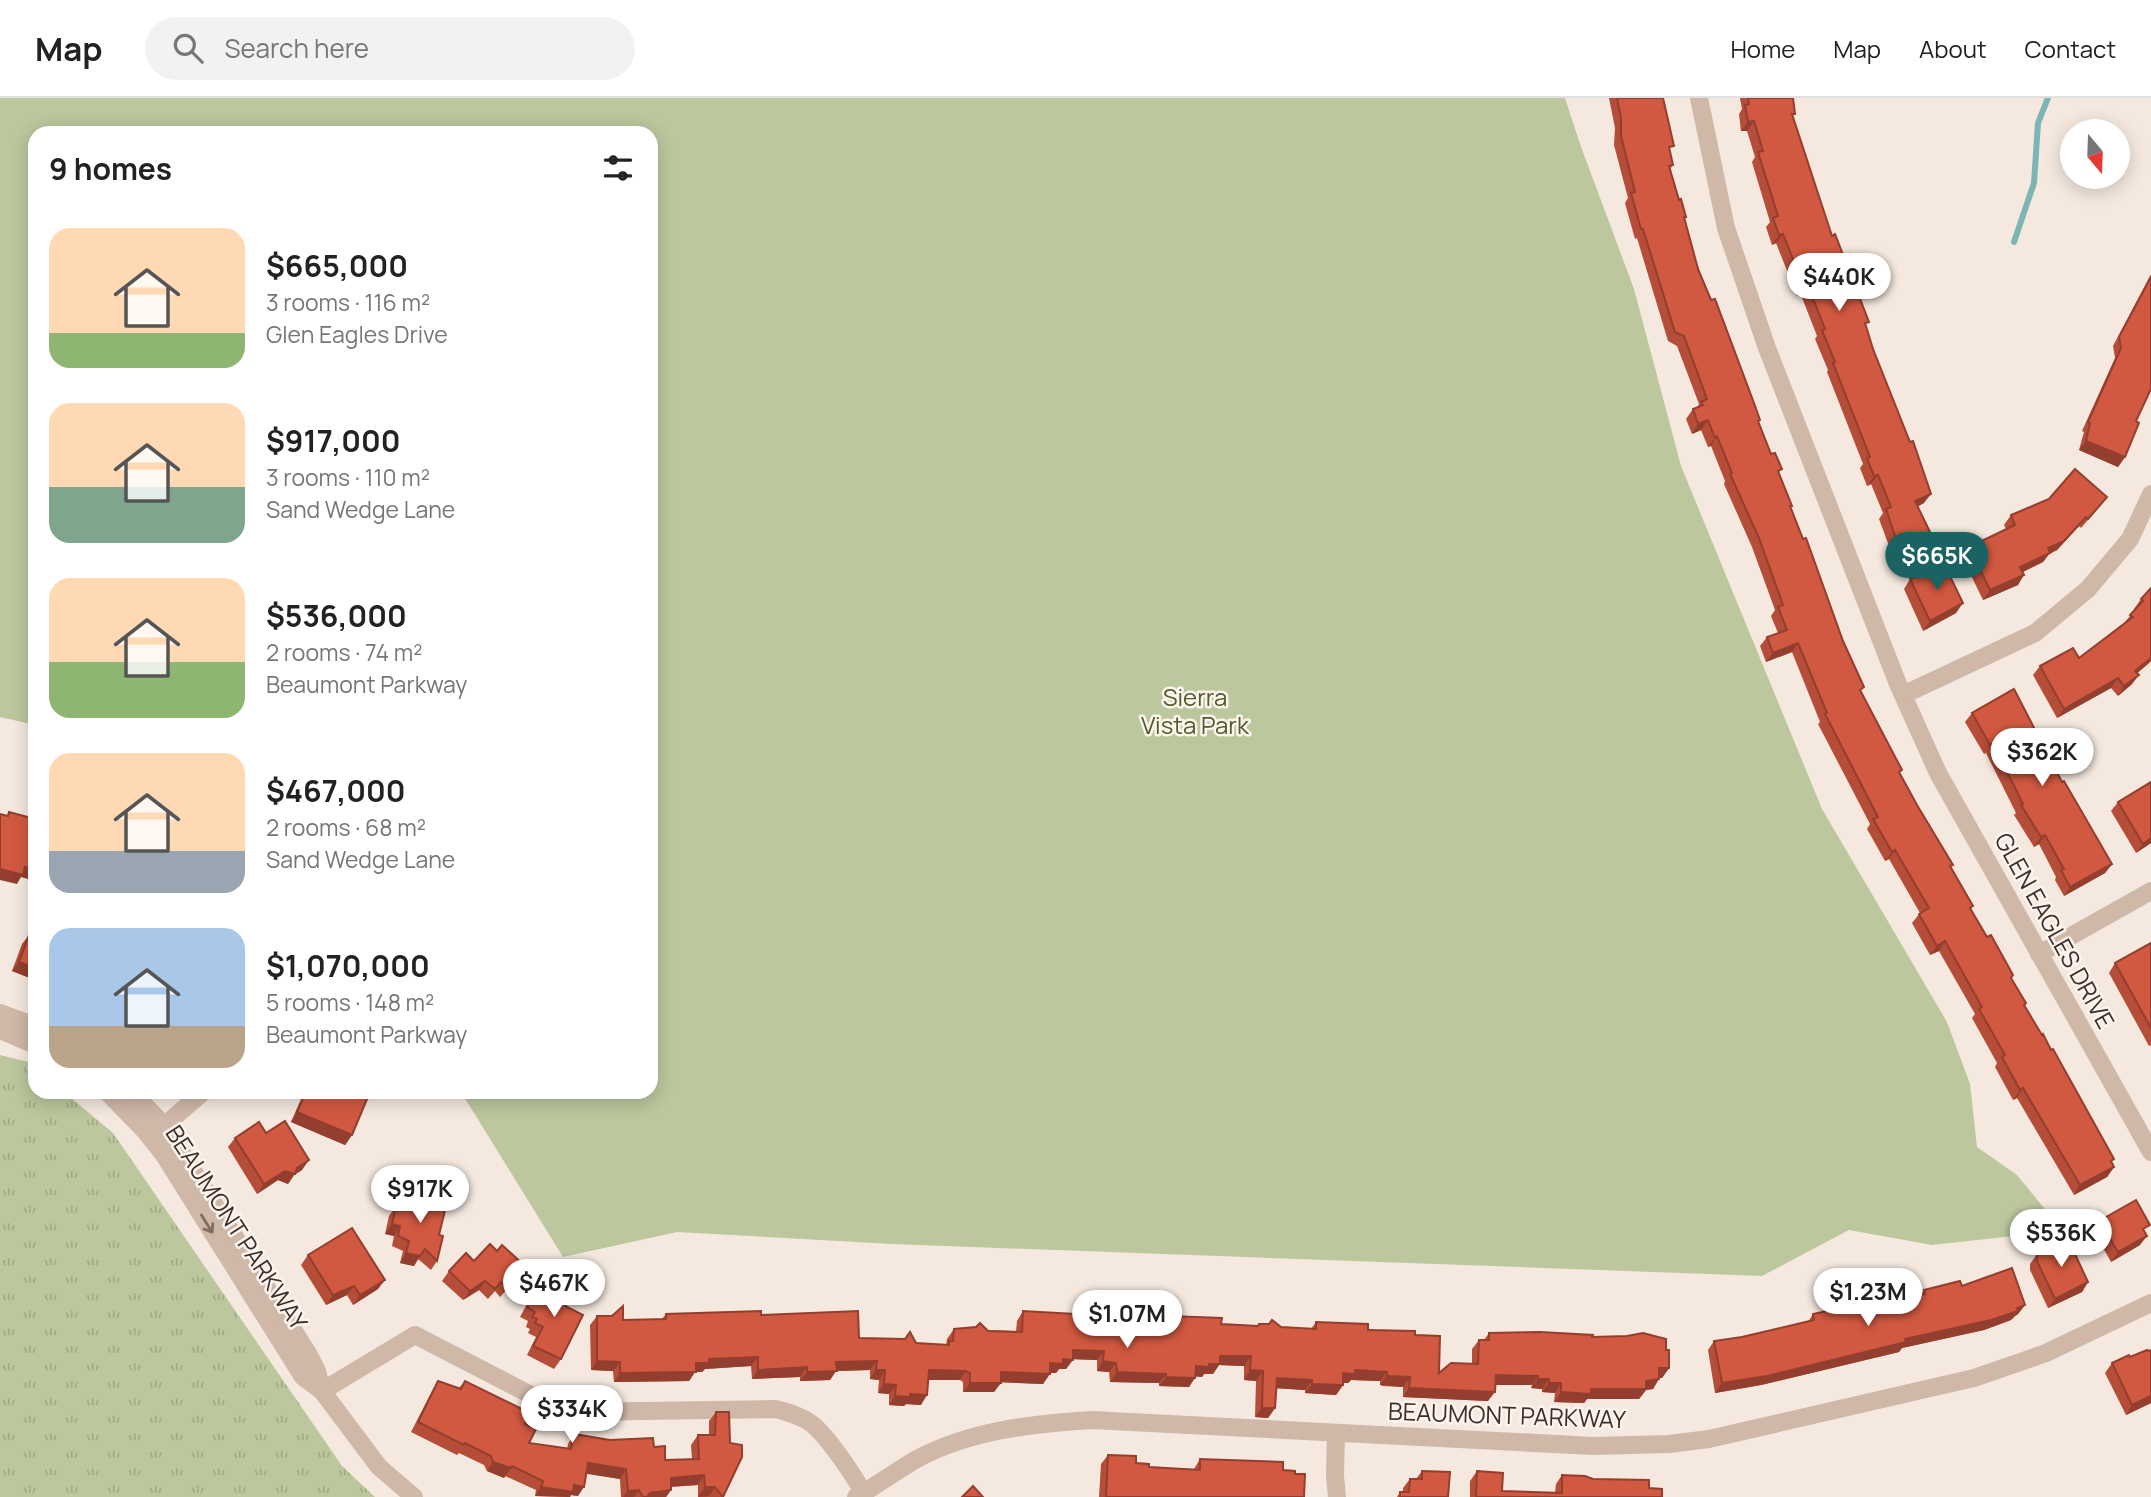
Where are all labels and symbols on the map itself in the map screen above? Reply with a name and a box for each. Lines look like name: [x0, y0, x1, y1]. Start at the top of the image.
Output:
north arrow: [2060, 119, 2130, 189]
pin: $440K: [1790, 254, 1888, 313]
pin: $665K: [1888, 532, 1986, 592]
park label: Sierra Vista Park: [1141, 680, 1250, 741]
pin: $362K: [1993, 728, 2091, 788]
street label: GLEN EAGLES DRIVE: [1988, 826, 2123, 1034]
street label: BEAUMONT PARKWAY: [159, 1118, 316, 1337]
pin: $917K: [371, 1166, 469, 1225]
pin: $536K: [2012, 1210, 2110, 1269]
one-way arrow: [201, 1213, 215, 1233]
pin: $467K: [505, 1260, 603, 1319]
pin: $1.23M: [1811, 1268, 1925, 1328]
pin: $1.07M: [1070, 1290, 1184, 1350]
pin: $334K: [523, 1386, 621, 1445]
street label: BEAUMONT PARKWAY: [1388, 1394, 1627, 1435]

